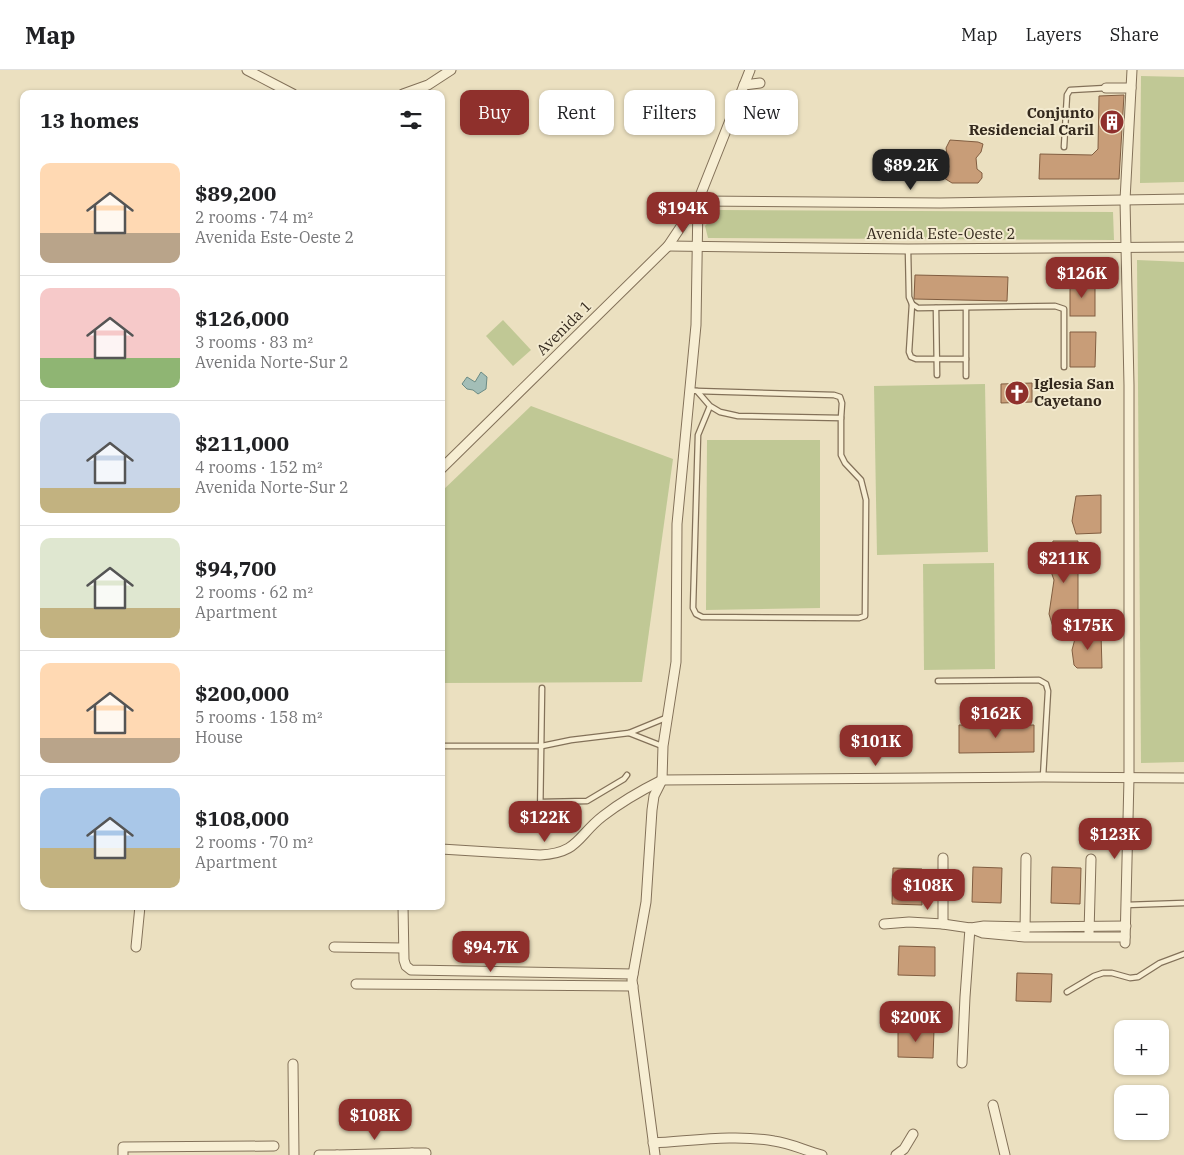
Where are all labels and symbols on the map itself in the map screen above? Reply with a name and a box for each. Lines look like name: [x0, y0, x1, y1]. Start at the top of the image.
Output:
place label: Conjunto Residencial Caril: [969, 103, 1094, 139]
building icon: Conjunto Residencial Caril: [1099, 109, 1125, 135]
pin: $89.2K: [870, 148, 952, 191]
pin: $194K: [648, 191, 718, 234]
street label: Avenida Este-Oeste 2: [866, 224, 1016, 243]
pin: $126K: [1047, 256, 1117, 299]
street label: Avenida 1: [532, 296, 595, 359]
place label: Iglesia San Cayetano: [1034, 374, 1115, 410]
church icon: Iglesia San Cayetano: [1004, 380, 1030, 406]
pin: $211K: [1029, 542, 1099, 584]
pin: $175K: [1053, 608, 1123, 651]
pin: $162K: [961, 696, 1031, 739]
pin: $101K: [841, 724, 911, 767]
pin: $122K: [510, 800, 580, 843]
pin: $123K: [1080, 818, 1150, 860]
pin: $108K: [893, 868, 963, 911]
pin: $94.7K: [450, 930, 532, 973]
pin: $200K: [881, 1000, 951, 1043]
pin: $108K: [340, 1098, 410, 1141]

